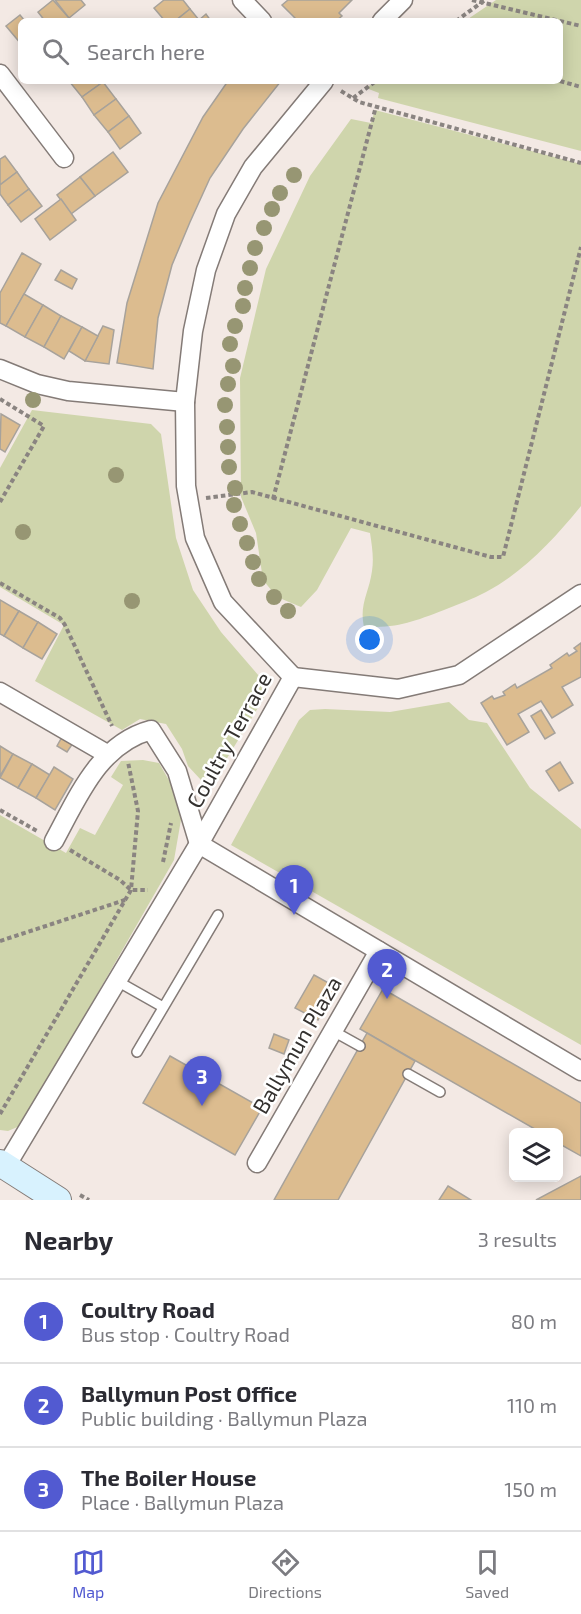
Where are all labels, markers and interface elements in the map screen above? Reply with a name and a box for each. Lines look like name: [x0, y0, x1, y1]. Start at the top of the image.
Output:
search box: [18, 18, 563, 84]
icon: search: [39, 35, 72, 68]
text: Search here: [87, 38, 205, 64]
your location: [355, 625, 384, 654]
street label: Coultry Terrace: [180, 667, 276, 812]
pin: 1: [274, 866, 314, 915]
pin: 2: [368, 950, 406, 999]
street label: Ballymun Plaza: [246, 971, 346, 1118]
pin: 3: [182, 1056, 222, 1106]
map controls: [509, 1128, 563, 1182]
button: layers: [509, 1128, 563, 1182]
text: Nearby: [24, 1224, 113, 1255]
text: 3 results: [478, 1227, 557, 1251]
text: Coultry Road: [81, 1296, 215, 1322]
text: 1: [39, 1309, 48, 1333]
text: 80 m: [511, 1309, 557, 1333]
text: Bus stop · Coultry Road: [81, 1322, 290, 1346]
text: Ballymun Post Office: [81, 1380, 297, 1406]
text: 2: [38, 1393, 49, 1417]
text: 110 m: [507, 1393, 557, 1417]
text: Public building · Ballymun Plaza: [81, 1406, 368, 1430]
text: The Boiler House: [81, 1464, 256, 1490]
text: 3: [38, 1477, 49, 1501]
text: 150 m: [504, 1477, 557, 1501]
text: Place · Ballymun Plaza: [81, 1490, 284, 1514]
tab: Map: [72, 1546, 105, 1601]
tab: Directions: [248, 1546, 322, 1601]
tab: Saved: [465, 1546, 509, 1601]

